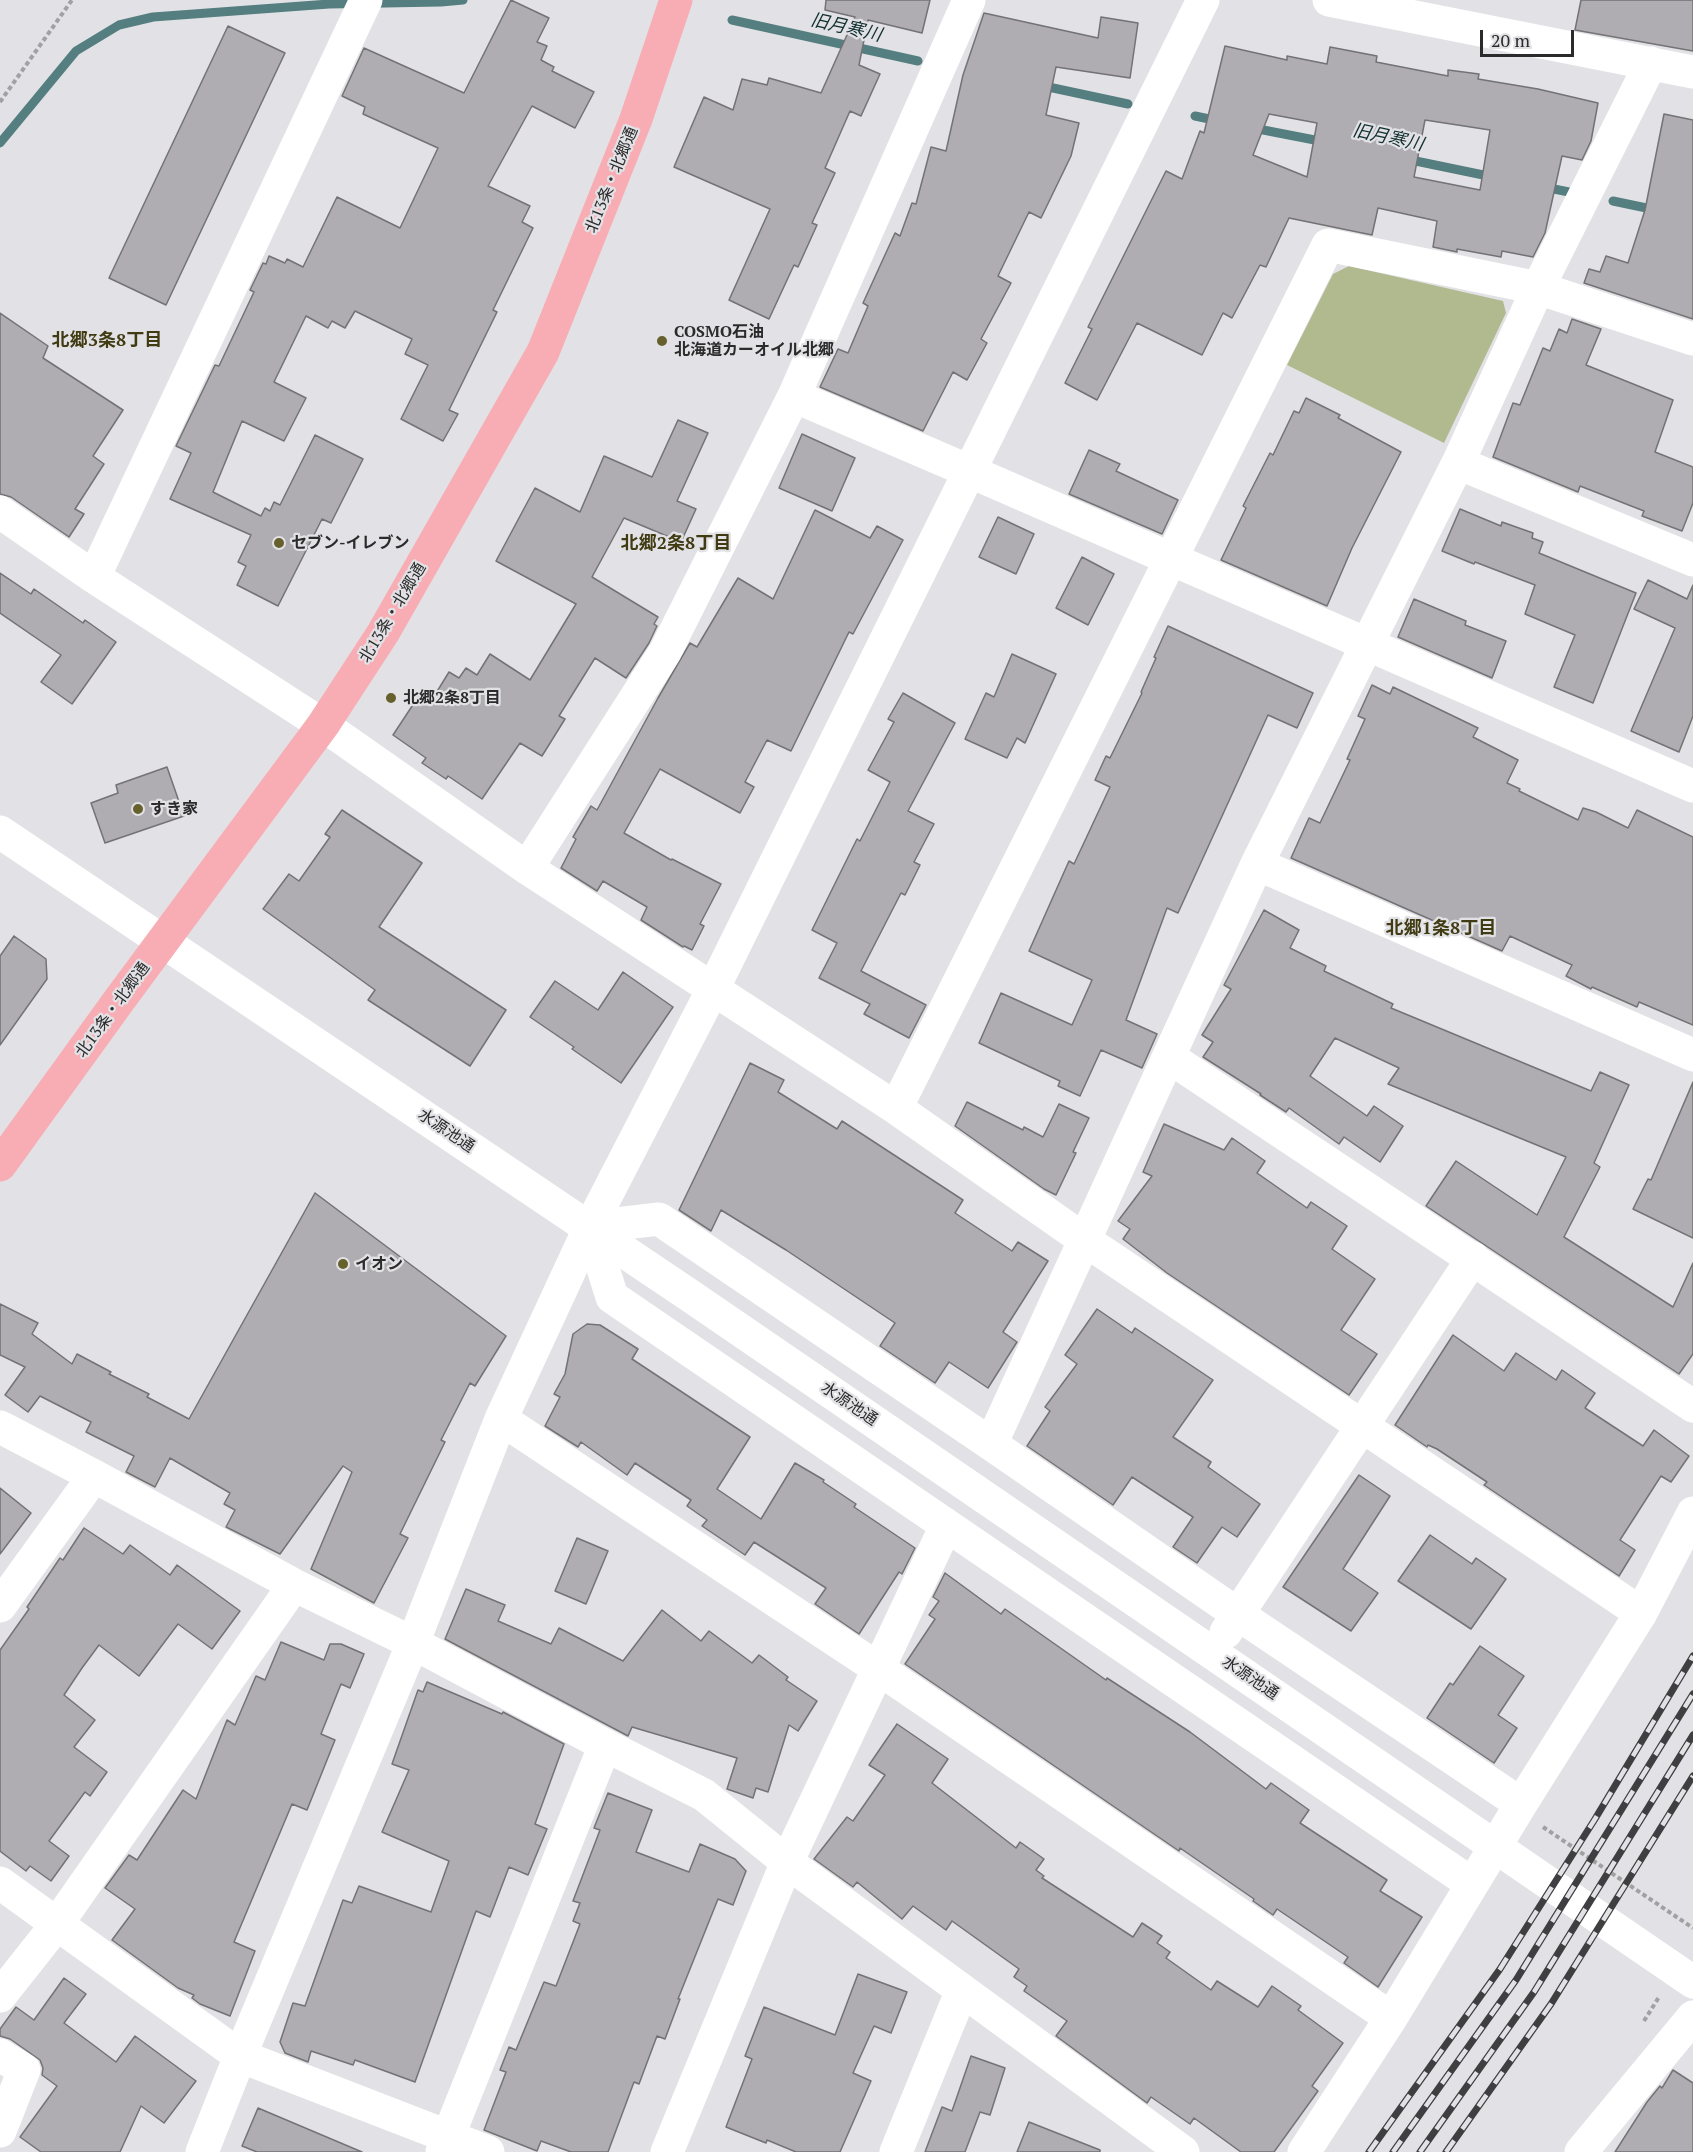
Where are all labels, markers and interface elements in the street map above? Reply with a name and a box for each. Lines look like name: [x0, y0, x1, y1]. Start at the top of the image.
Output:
water label: 旧月寒川: [808, 9, 884, 47]
scale bar: [1483, 18, 1578, 56]
text: 20 m: [1491, 28, 1530, 52]
water label: 旧月寒川: [1351, 120, 1425, 156]
street label: 北13条・北郷通: [582, 124, 642, 236]
place label: COSMO石油 北海道カーオイル北郷: [674, 322, 834, 360]
district label: 北郷3条8丁目: [52, 330, 162, 352]
marker: COSMO石油 北海道カーオイル北郷: [655, 334, 669, 348]
place label: セブン-イレブン: [291, 533, 410, 553]
district label: 北郷2条8丁目: [621, 533, 731, 555]
marker: セブン-イレブン: [272, 536, 286, 550]
street label: 北13条・北郷通: [356, 560, 430, 666]
place label: 北郷2条8丁目: [403, 688, 501, 708]
marker: 北郷2条8丁目: [384, 691, 398, 705]
place label: すき家: [150, 799, 198, 819]
marker: すき家: [131, 802, 145, 816]
district label: 北郷1条8丁目: [1386, 918, 1496, 940]
street label: 北13条・北郷通: [72, 959, 154, 1061]
street label: 水源池通: [414, 1105, 478, 1157]
place label: イオン: [355, 1254, 403, 1274]
marker: イオン: [336, 1257, 350, 1271]
street label: 水源池通: [817, 1378, 881, 1430]
street label: 水源池通: [1218, 1652, 1282, 1704]

